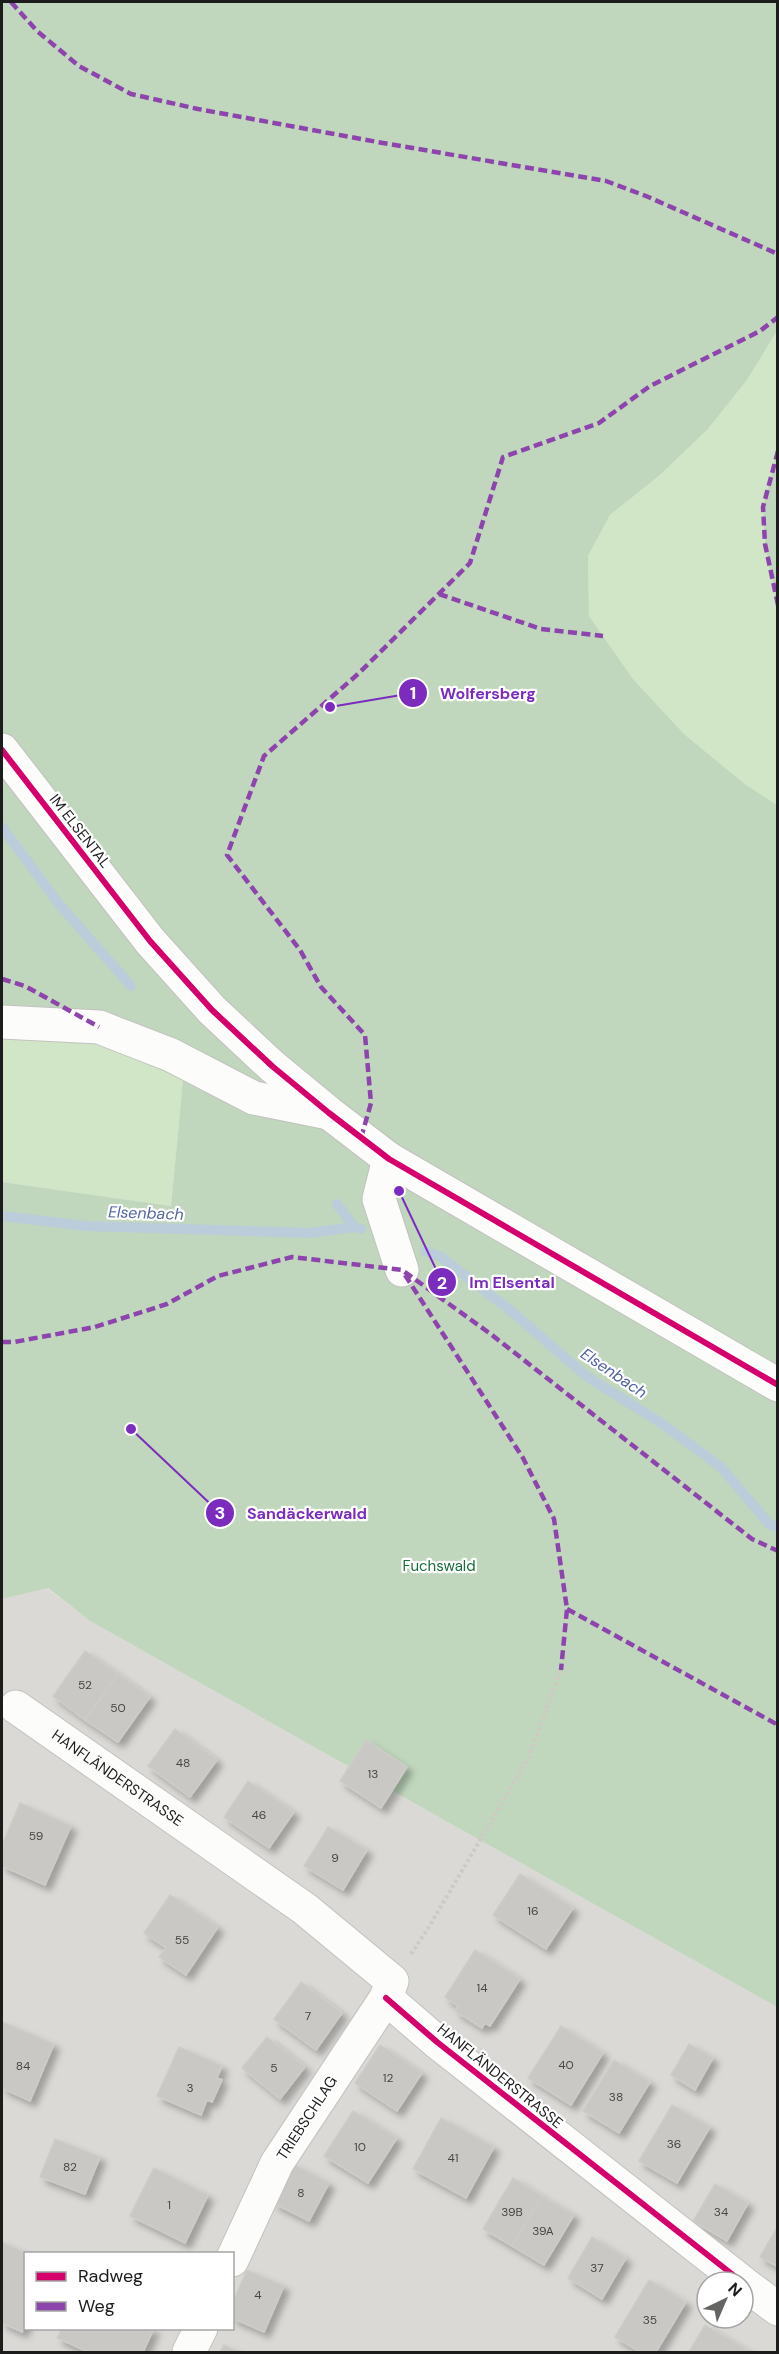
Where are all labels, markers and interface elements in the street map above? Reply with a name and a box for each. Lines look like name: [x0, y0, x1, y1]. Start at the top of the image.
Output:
callout: Wolfersberg: [398, 676, 548, 710]
text: 1: [410, 681, 416, 705]
text: Wolfersberg: [440, 683, 536, 704]
street label: IM ELSENTAL: [45, 790, 115, 872]
water label: Elsenbach: [108, 1201, 184, 1225]
callout: Im Elsental: [427, 1265, 566, 1299]
text: 2: [437, 1271, 447, 1295]
text: Im Elsental: [469, 1272, 555, 1293]
water label: Elsenbach: [577, 1343, 651, 1403]
callout: Sandäckerwald: [205, 1496, 379, 1530]
text: 3: [215, 1501, 225, 1525]
text: Sandäckerwald: [247, 1503, 367, 1524]
park label: Fuchswald: [402, 1556, 476, 1576]
house number: 52: [78, 1677, 92, 1693]
house number: 50: [110, 1700, 126, 1716]
street label: HANFLÄNDERSTRASSE: [48, 1725, 187, 1831]
house number: 48: [176, 1755, 190, 1771]
house number: 13: [368, 1766, 378, 1782]
house number: 46: [252, 1807, 266, 1823]
house number: 59: [29, 1828, 43, 1844]
house number: 9: [331, 1850, 339, 1866]
house number: 16: [527, 1903, 539, 1919]
house number: 55: [175, 1932, 189, 1948]
house number: 14: [476, 1980, 488, 1996]
house number: 7: [305, 2008, 311, 2024]
street label: HANFLÄNDERSTRASSE: [433, 2019, 567, 2133]
house number: 40: [558, 2057, 574, 2073]
house number: 84: [16, 2058, 30, 2074]
house number: 5: [270, 2060, 278, 2076]
house number: 12: [383, 2070, 393, 2086]
street label: TRIEBSCHLAG: [272, 2072, 342, 2164]
house number: 3: [186, 2080, 194, 2096]
house number: 38: [609, 2089, 623, 2105]
house number: 36: [667, 2136, 681, 2152]
house number: 10: [354, 2139, 366, 2155]
house number: 41: [447, 2150, 459, 2166]
house number: 82: [63, 2159, 77, 2175]
house number: 8: [297, 2185, 305, 2201]
house number: 1: [167, 2197, 171, 2213]
house number: 39B: [501, 2204, 523, 2220]
house number: 34: [714, 2204, 728, 2220]
house number: 39A: [532, 2223, 554, 2239]
legend: [24, 2252, 234, 2330]
house number: 37: [590, 2260, 604, 2276]
text: Radweg: [78, 2264, 143, 2288]
north arrow: [695, 2270, 755, 2330]
text: N: [724, 2278, 747, 2301]
house number: 4: [254, 2287, 262, 2303]
text: Weg: [78, 2294, 115, 2318]
house number: 35: [643, 2312, 657, 2328]

